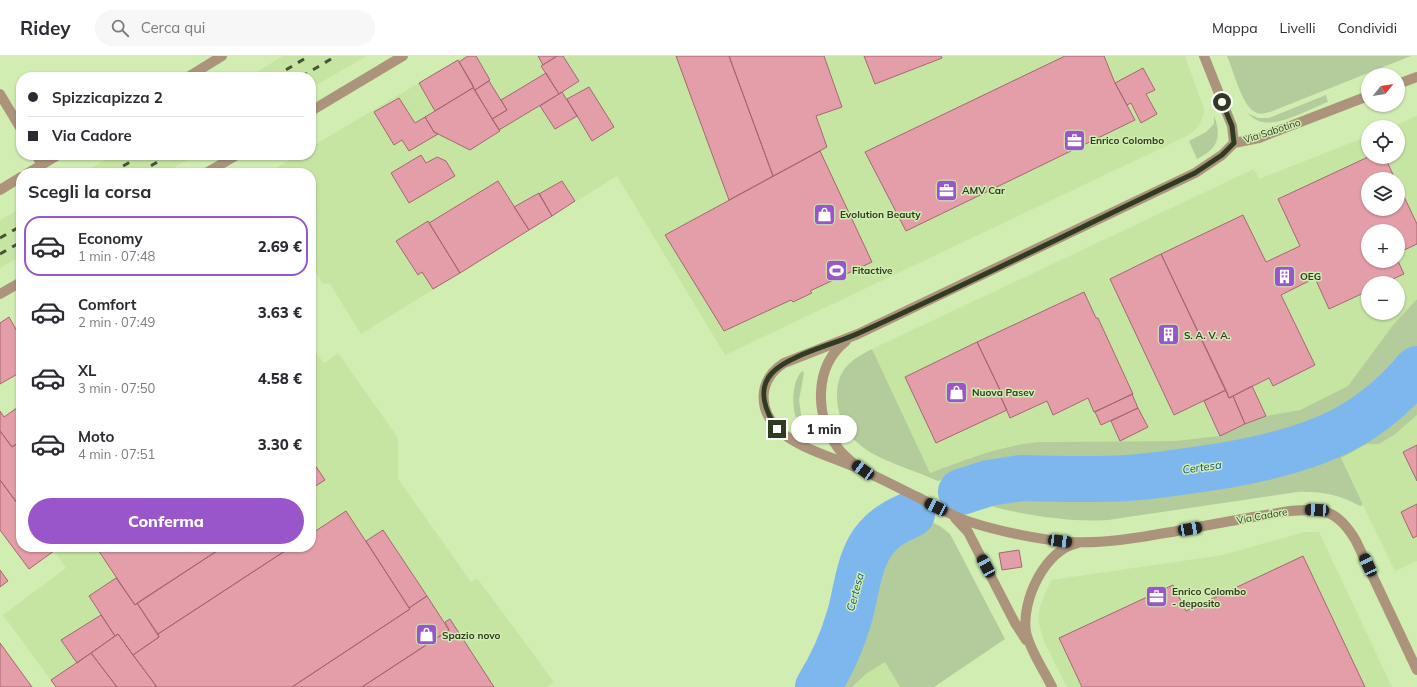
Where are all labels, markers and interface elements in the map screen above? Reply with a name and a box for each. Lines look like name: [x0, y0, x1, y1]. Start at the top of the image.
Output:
search box: [95, 10, 375, 46]
text: Ridey: [20, 16, 71, 40]
icon: search: [109, 17, 131, 39]
text: Cerca qui: [141, 18, 205, 37]
text: Mappa: [1212, 19, 1258, 37]
text: Livelli: [1280, 19, 1315, 37]
text: Condividi: [1337, 19, 1397, 37]
north arrow: [1361, 68, 1405, 112]
map controls: [1361, 68, 1405, 320]
text: Spizzicapizza 2: [52, 88, 163, 107]
route start: [1213, 93, 1231, 111]
street label: Via Sabotino: [1242, 116, 1302, 146]
button: locate: [1361, 120, 1405, 164]
text: Via Cadore: [52, 126, 132, 145]
office icon: Enrico Colombo: [1061, 127, 1087, 153]
place label: Enrico Colombo: [1090, 134, 1164, 147]
button: layers: [1361, 172, 1405, 216]
office icon: AMV Car: [934, 177, 960, 203]
text: Scegli la corsa: [28, 180, 151, 203]
place label: AMV Car: [962, 184, 1005, 197]
shop icon: Evolution Beauty: [812, 201, 838, 227]
place label: Evolution Beauty: [840, 208, 921, 221]
button: +: [1361, 224, 1405, 268]
icon: car: [30, 228, 66, 264]
text: Economy: [78, 229, 143, 248]
text: 2.69 €: [258, 237, 302, 256]
text: 1 min · 07:48: [78, 248, 155, 264]
sports icon: Fitactive: [824, 257, 850, 283]
building icon: OEG: [1272, 263, 1298, 289]
place label: Fitactive: [852, 264, 893, 277]
place label: OEG: [1300, 270, 1321, 283]
button: −: [1361, 276, 1405, 320]
icon: car: [30, 294, 66, 330]
text: Comfort: [78, 295, 136, 314]
text: 3.63 €: [258, 303, 302, 322]
text: 2 min · 07:49: [78, 314, 155, 330]
building icon: S. A. V. A.: [1155, 322, 1181, 348]
place label: S. A. V. A.: [1184, 329, 1231, 342]
icon: car: [30, 360, 66, 396]
text: XL: [78, 361, 96, 380]
text: 4.58 €: [258, 369, 302, 388]
shop icon: Nuova Pasev: [943, 379, 969, 405]
text: 3 min · 07:50: [78, 380, 155, 396]
place label: Nuova Pasev: [972, 386, 1035, 399]
callout: 1 min: [791, 415, 857, 443]
route end: [768, 420, 786, 438]
text: 1 min: [807, 421, 841, 437]
icon: car: [30, 426, 66, 462]
text: Moto: [78, 427, 114, 446]
text: 3.30 €: [258, 435, 302, 454]
text: 4 min · 07:51: [78, 446, 155, 462]
water label: Certesa: [1182, 457, 1223, 477]
car: [850, 458, 876, 482]
car: [923, 496, 949, 518]
button: Conferma: [28, 498, 304, 544]
car: [1305, 503, 1329, 517]
street label: Via Cadore: [1236, 505, 1288, 527]
car: [1177, 521, 1203, 537]
car: [1047, 534, 1073, 548]
car: [1357, 552, 1379, 578]
car: [975, 553, 997, 579]
water label: Certesa: [843, 571, 867, 613]
office icon: Enrico Colombo - deposito: [1143, 584, 1169, 610]
place label: Enrico Colombo - deposito: [1172, 585, 1246, 610]
shop icon: Spazio novo: [414, 622, 440, 648]
place label: Spazio novo: [442, 629, 501, 642]

